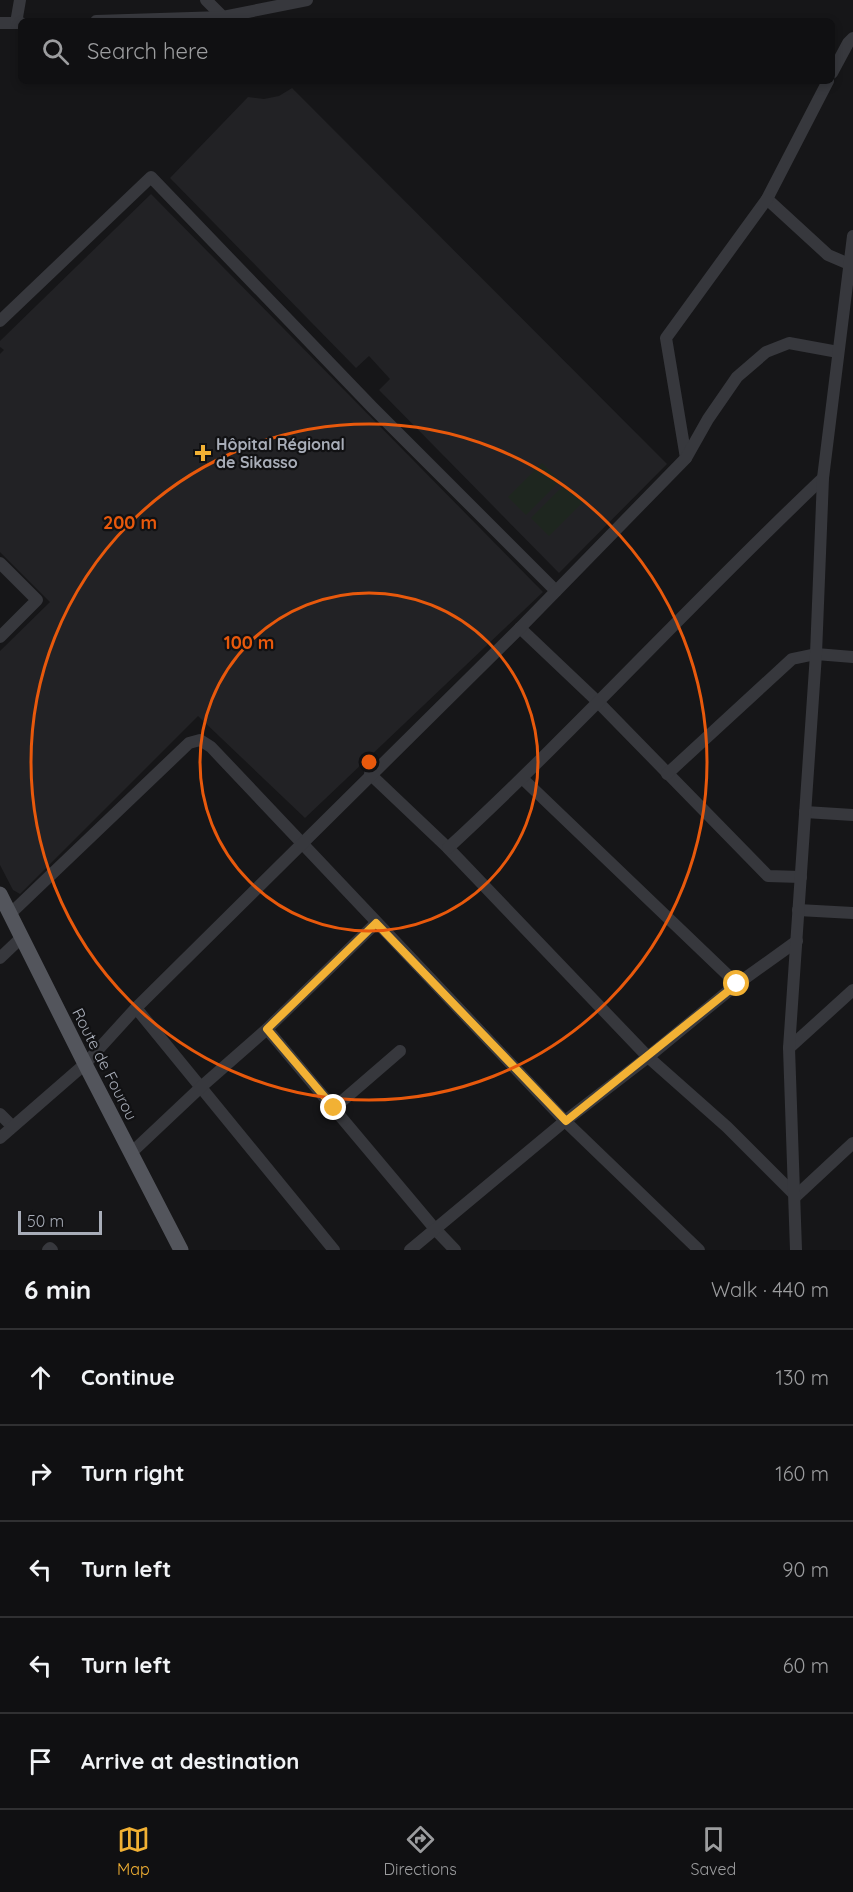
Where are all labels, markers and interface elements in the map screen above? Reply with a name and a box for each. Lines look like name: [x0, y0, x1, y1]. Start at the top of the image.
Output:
search box: [18, 18, 835, 84]
icon: search: [39, 35, 72, 68]
text: Search here: [87, 37, 208, 65]
place label: Hôpital Régional de Sikasso: [216, 434, 345, 472]
marker: Hôpital Régional de Sikasso: [194, 444, 212, 462]
text: 200 m: [103, 511, 157, 534]
text: 100 m: [224, 631, 274, 654]
centre of rings: [359, 752, 379, 772]
route start: [723, 970, 749, 996]
street label: Route de Fourou: [68, 1004, 142, 1124]
route end: [320, 1094, 346, 1120]
scale bar: [18, 1208, 102, 1236]
text: 50 m: [27, 1211, 64, 1231]
text: 6 min: [24, 1273, 91, 1306]
text: Walk · 440 m: [711, 1277, 829, 1302]
icon: ahead: [24, 1361, 57, 1394]
text: Continue: [81, 1363, 175, 1391]
text: 130 m: [776, 1365, 829, 1390]
icon: right: [24, 1457, 57, 1490]
text: Turn right: [81, 1459, 185, 1487]
text: 160 m: [775, 1461, 829, 1486]
icon: left: [24, 1553, 57, 1586]
text: Turn left: [81, 1555, 171, 1583]
text: 90 m: [782, 1557, 829, 1582]
icon: left: [24, 1649, 57, 1682]
text: Turn left: [81, 1651, 171, 1679]
text: 60 m: [783, 1653, 829, 1678]
icon: arrive: [24, 1745, 57, 1778]
text: Arrive at destination: [81, 1747, 299, 1775]
tab: Map: [117, 1823, 150, 1879]
tab: Directions: [384, 1823, 457, 1879]
tab: Saved: [691, 1823, 736, 1879]

